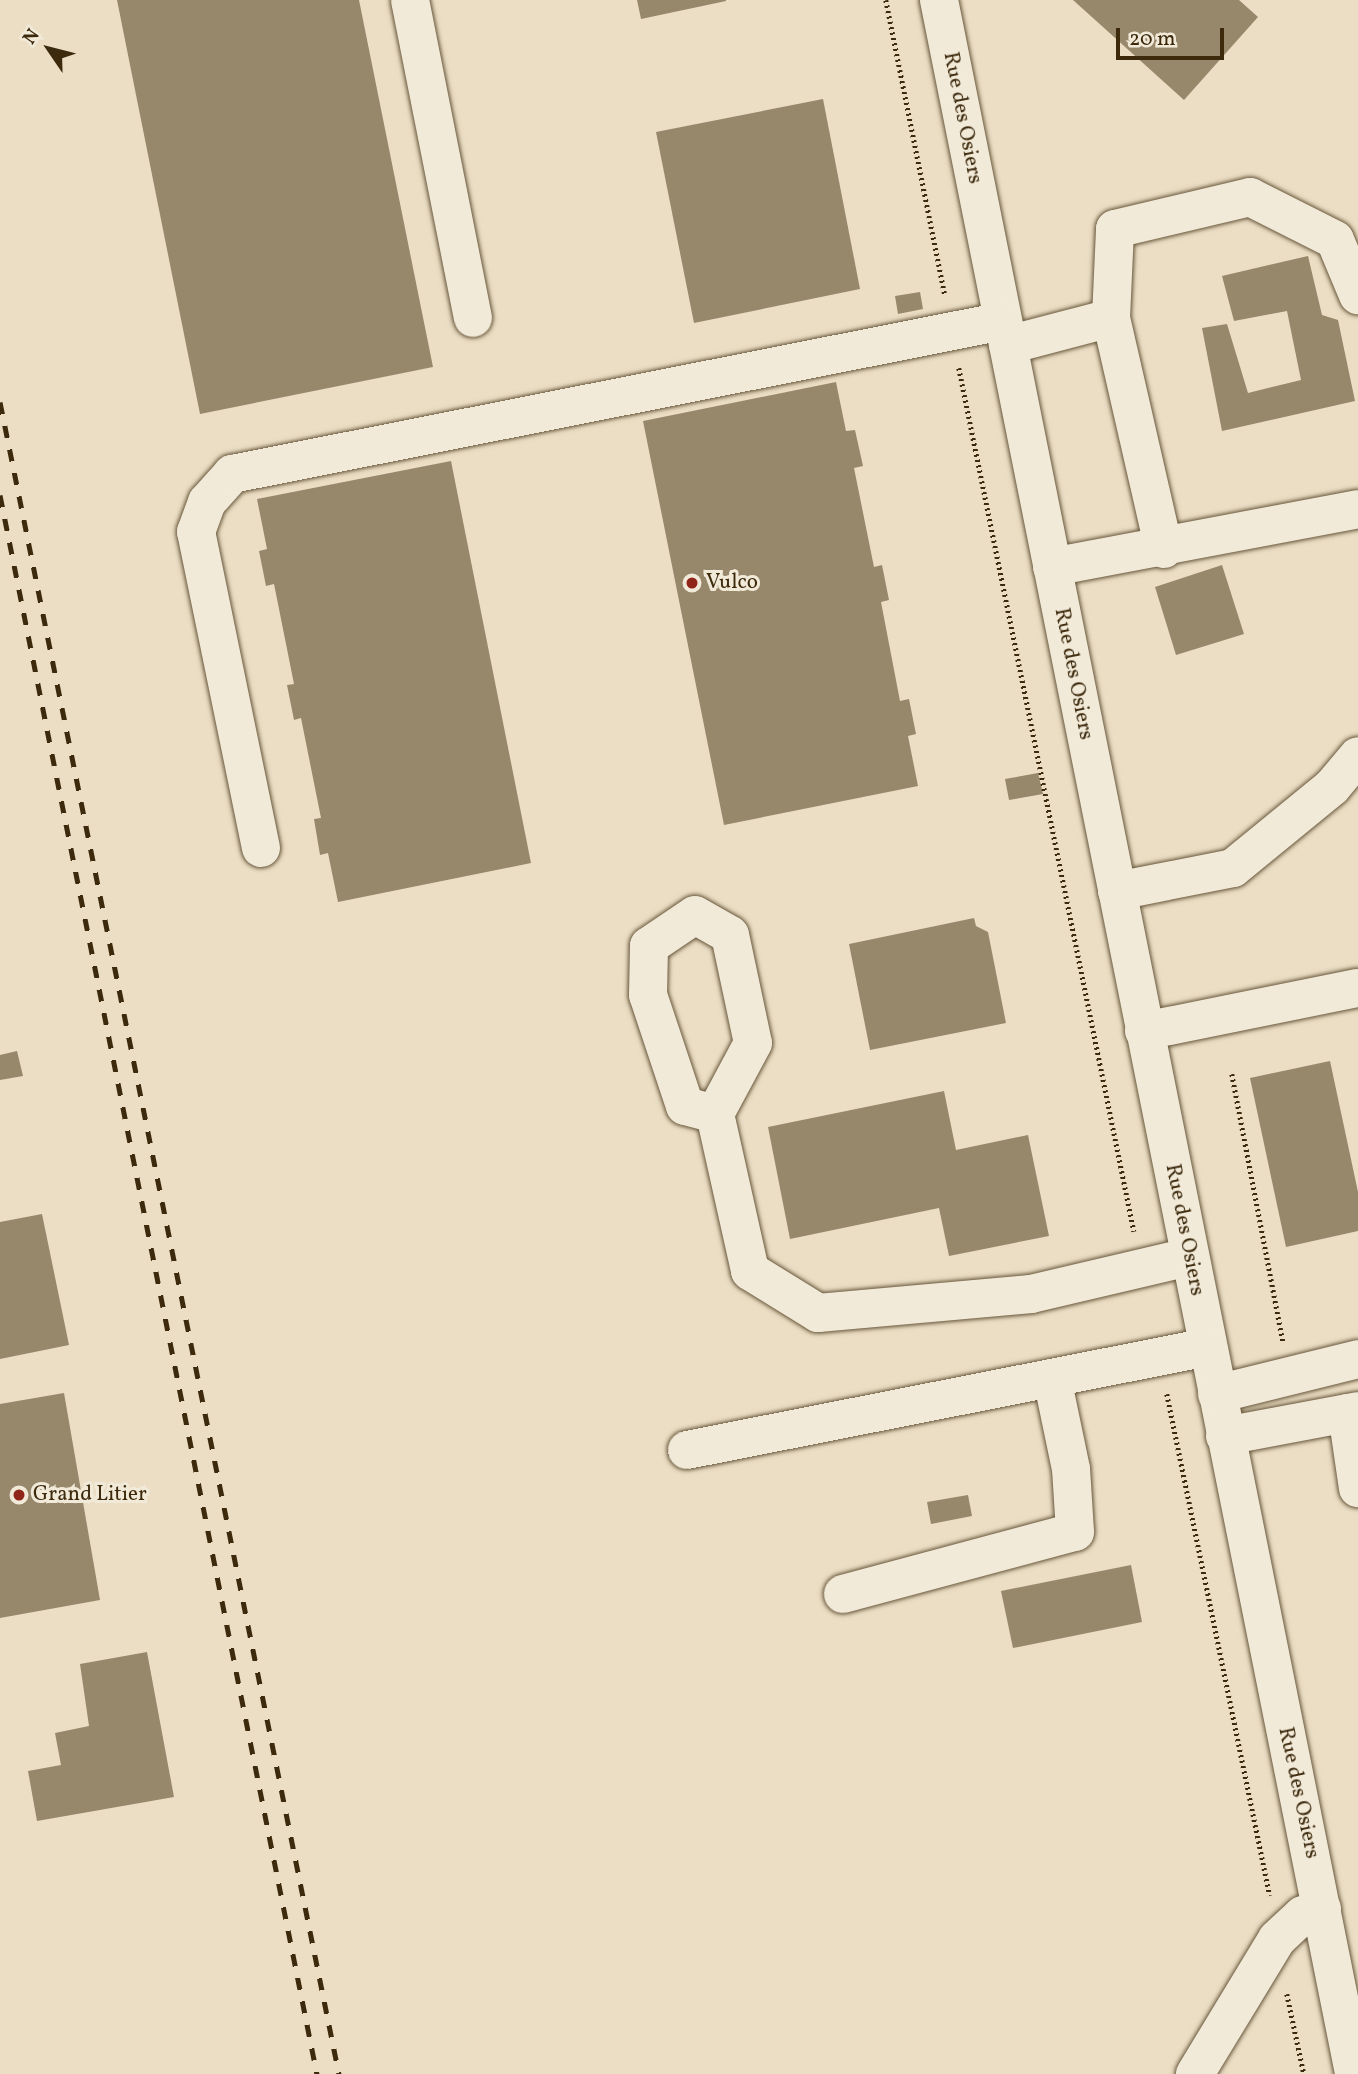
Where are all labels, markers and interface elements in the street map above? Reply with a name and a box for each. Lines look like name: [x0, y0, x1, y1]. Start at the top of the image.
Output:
north arrow: [14, 14, 84, 84]
scale bar: [1120, 14, 1228, 58]
text: N: [17, 24, 46, 50]
text: 20 m: [1129, 25, 1175, 54]
street label: Rue des Osiers: [937, 50, 987, 186]
place label: Vulco: [706, 570, 758, 596]
marker: Vulco: [684, 575, 700, 591]
street label: Rue des Osiers: [1048, 606, 1098, 742]
street label: Rue des Osiers: [1159, 1162, 1209, 1298]
place label: Grand Litier: [33, 1482, 147, 1508]
marker: Grand Litier: [11, 1487, 27, 1503]
street label: Rue des Osiers: [1272, 1725, 1324, 1861]

